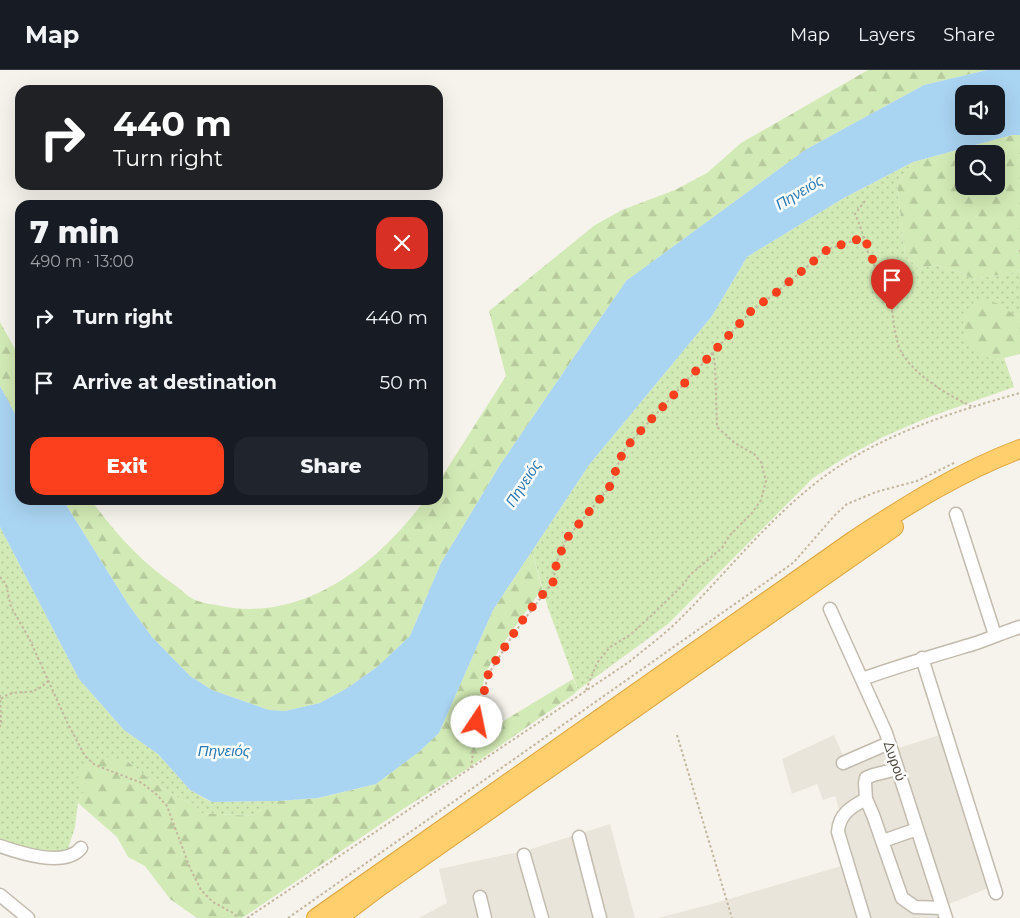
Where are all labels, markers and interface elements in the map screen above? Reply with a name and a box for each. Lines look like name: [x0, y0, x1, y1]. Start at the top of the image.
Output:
text: Map: [25, 20, 79, 49]
text: Map: [790, 24, 830, 46]
text: Layers: [858, 24, 915, 46]
text: Share: [943, 24, 995, 46]
map controls: [955, 85, 1005, 195]
button: sound: [955, 85, 1005, 135]
text: 440 m: [113, 102, 232, 145]
icon: right: [30, 105, 95, 170]
text: Turn right: [113, 145, 223, 172]
button: search: [955, 145, 1005, 195]
water label: Πηνειός: [772, 170, 827, 214]
text: 7 min: [30, 214, 119, 251]
button: close: [376, 217, 428, 269]
text: 490 m · 13:00: [30, 252, 134, 271]
pin: [871, 259, 913, 310]
icon: arrive: [878, 266, 906, 294]
icon: right: [30, 304, 58, 332]
text: Turn right: [73, 306, 173, 329]
text: 440 m: [365, 306, 428, 329]
icon: arrive: [30, 369, 58, 397]
text: Arrive at destination: [73, 371, 277, 394]
text: 50 m: [380, 371, 428, 394]
button: Exit: [30, 437, 224, 495]
button: Share: [234, 437, 428, 495]
water label: Πηνειός: [501, 455, 546, 510]
position arrow: [450, 695, 502, 747]
street label: Δυρού: [880, 739, 910, 783]
water label: Πηνειός: [198, 741, 251, 760]

